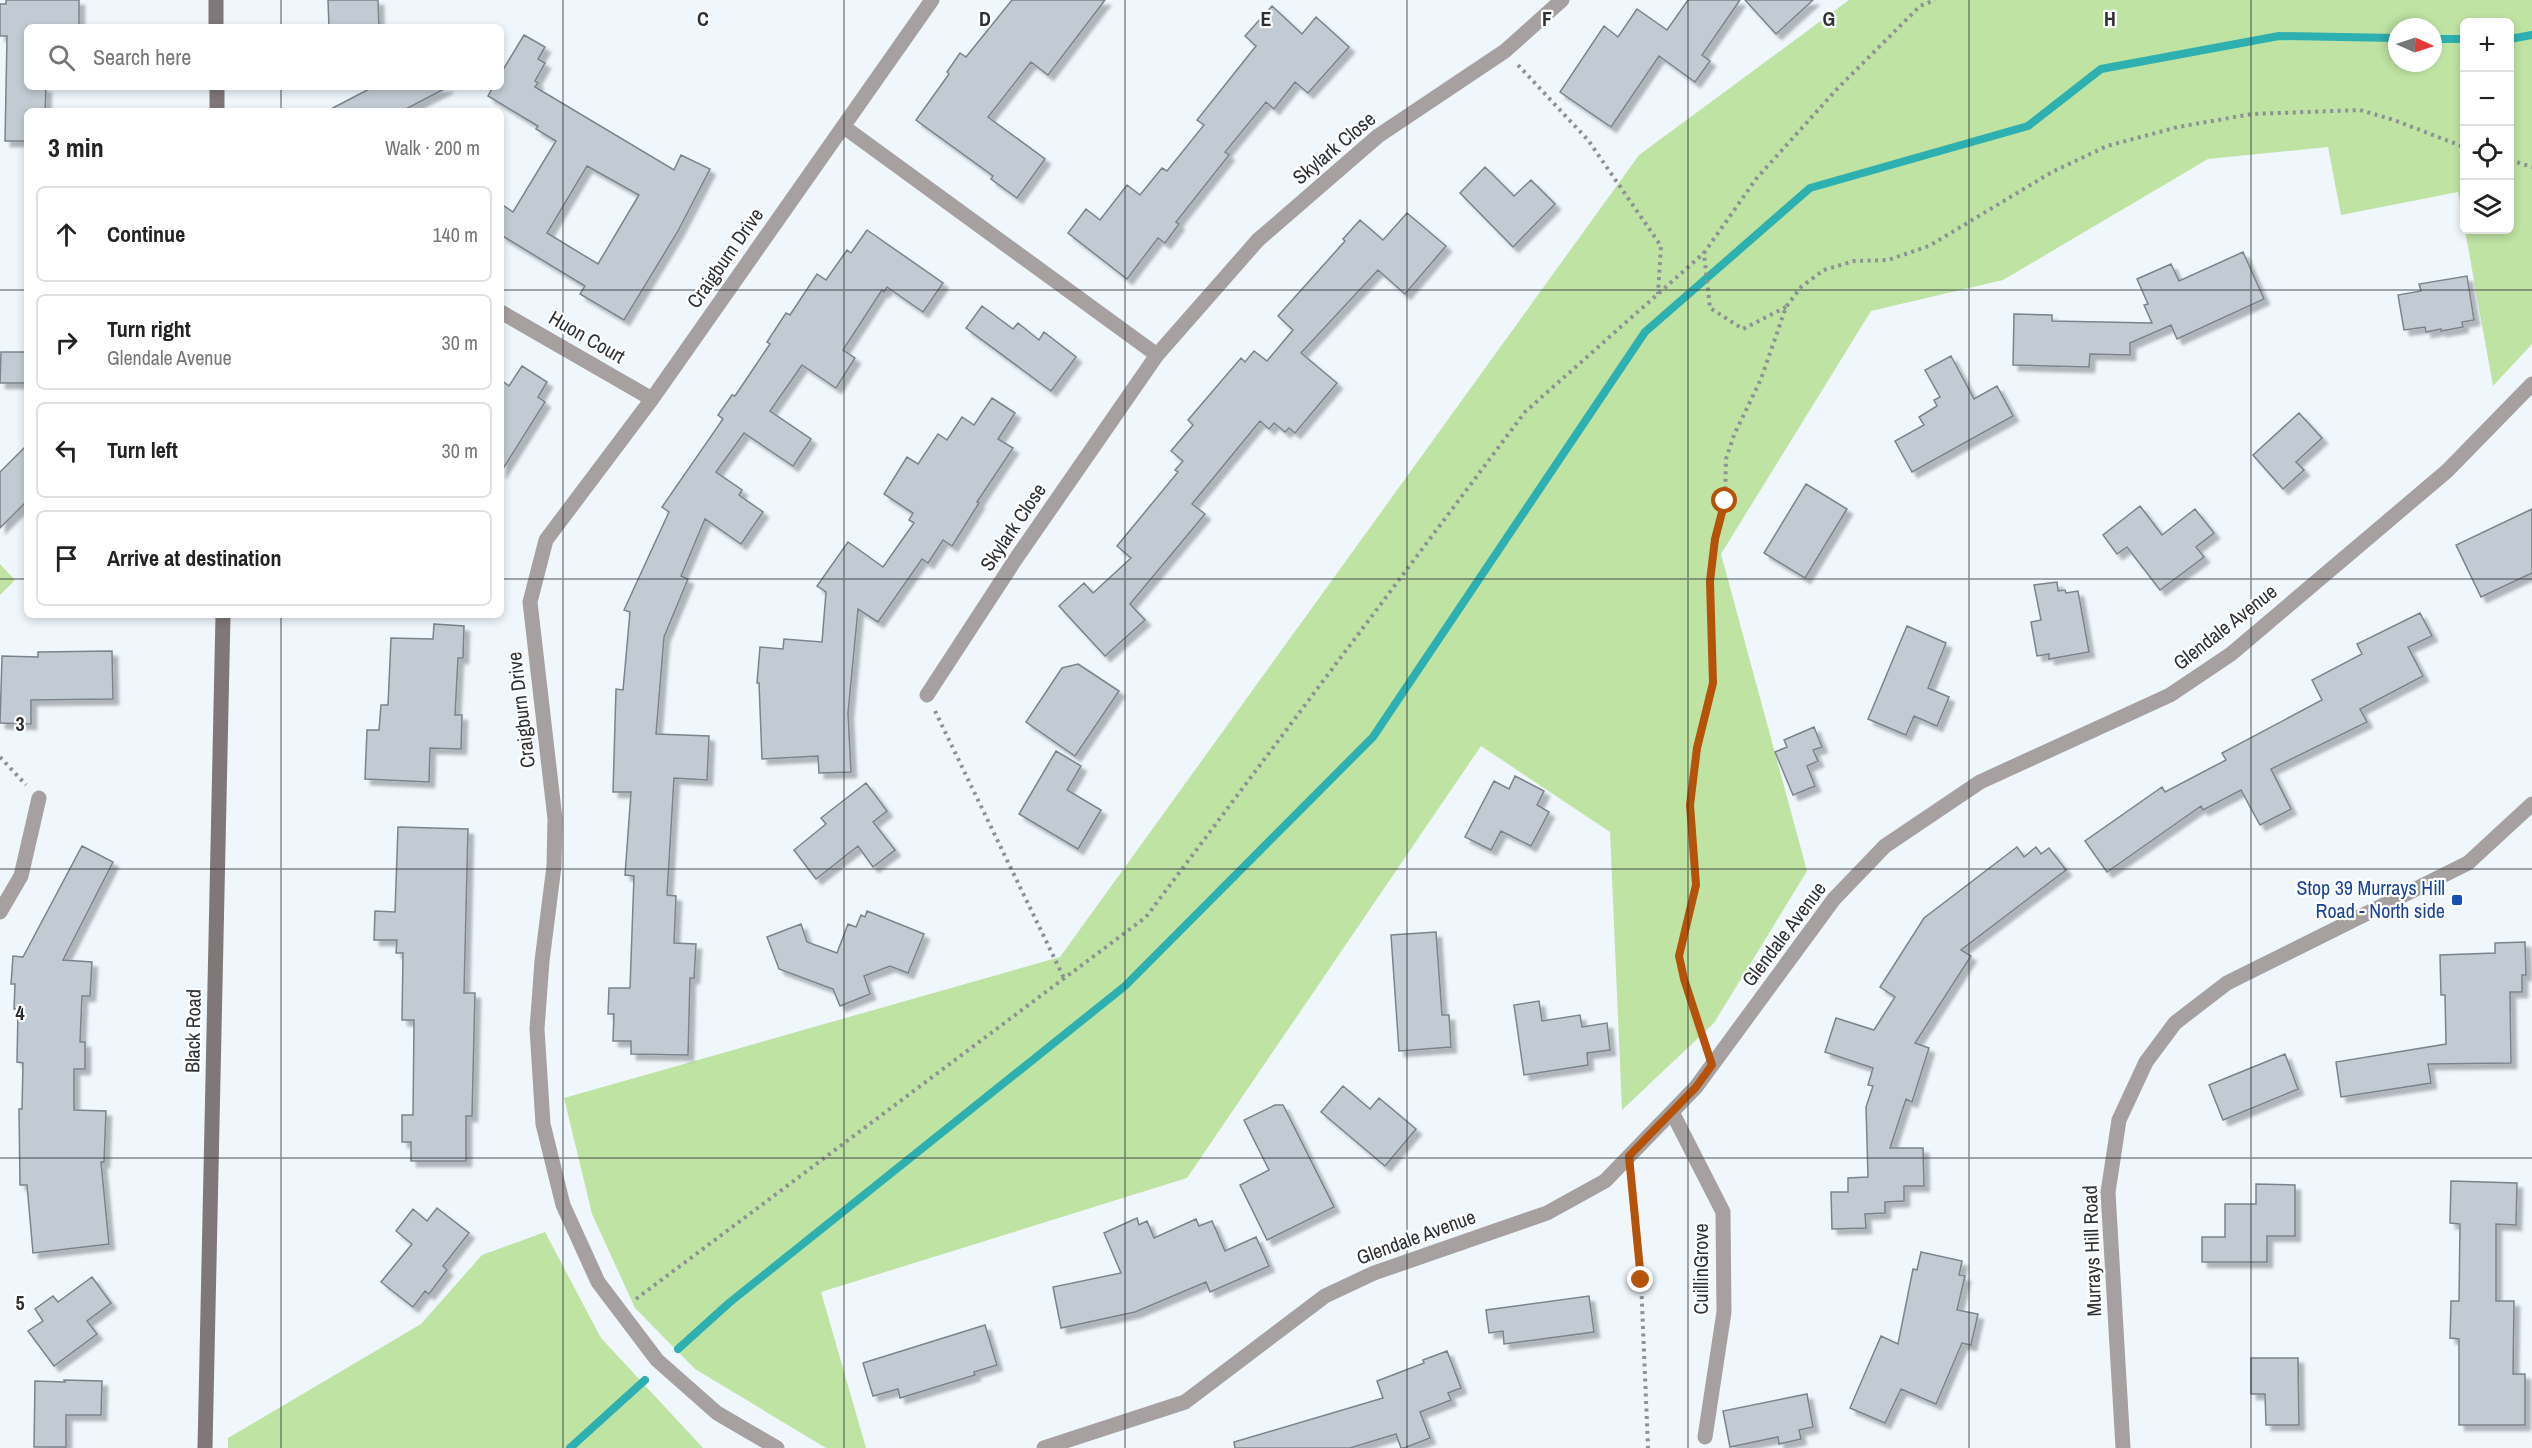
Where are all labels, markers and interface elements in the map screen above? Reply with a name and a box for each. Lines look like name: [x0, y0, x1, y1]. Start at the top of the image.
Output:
text: C: [697, 5, 709, 32]
text: D: [979, 5, 991, 32]
text: E: [1261, 5, 1272, 32]
text: F: [1542, 5, 1552, 32]
text: G: [1823, 5, 1835, 32]
text: H: [2104, 5, 2116, 32]
north arrow: [2388, 18, 2442, 72]
map controls: [2460, 18, 2514, 234]
button: +: [2460, 18, 2514, 72]
search box: [24, 24, 504, 90]
icon: search: [45, 41, 78, 74]
text: Search here: [93, 42, 191, 72]
button: −: [2460, 72, 2514, 126]
street label: Skylark Close: [1287, 105, 1381, 190]
button: locate: [2460, 126, 2514, 180]
text: 3 min: [48, 130, 104, 165]
text: Walk · 200 m: [385, 134, 480, 161]
button: layers: [2460, 180, 2514, 234]
street label: Craigburn Drive: [680, 202, 769, 313]
icon: ahead: [50, 218, 83, 251]
text: Continue: [107, 219, 185, 249]
text: 140 m: [432, 221, 478, 248]
street label: Huon Court: [544, 304, 631, 369]
text: Turn right: [107, 314, 191, 344]
icon: right: [50, 326, 83, 359]
text: 30 m: [442, 329, 478, 356]
text: Glendale Avenue: [107, 344, 232, 371]
icon: left: [50, 434, 83, 467]
text: Turn left: [107, 435, 178, 465]
text: 30 m: [442, 437, 478, 464]
street label: Skylark Close: [973, 478, 1052, 576]
route start: [1711, 487, 1737, 513]
icon: arrive: [50, 542, 83, 575]
text: Arrive at destination: [107, 543, 281, 573]
street label: Glendale Avenue: [2167, 578, 2282, 676]
street label: Craigburn Drive: [500, 651, 541, 770]
text: 3: [15, 710, 25, 737]
place label: Stop 39 Murrays Hill Road - North side: [2296, 874, 2445, 924]
street label: Glendale Avenue: [1735, 876, 1832, 992]
marker: Stop 39 Murrays Hill Road - North side: [2450, 893, 2464, 907]
street label: Black Road: [178, 989, 207, 1073]
text: 4: [15, 999, 25, 1026]
street label: Murrays Hill Road: [2076, 1185, 2107, 1317]
street label: Glendale Avenue: [1353, 1203, 1479, 1271]
street label: CuillinGrove: [1687, 1223, 1714, 1315]
route end: [1627, 1266, 1653, 1292]
text: 5: [15, 1289, 25, 1316]

